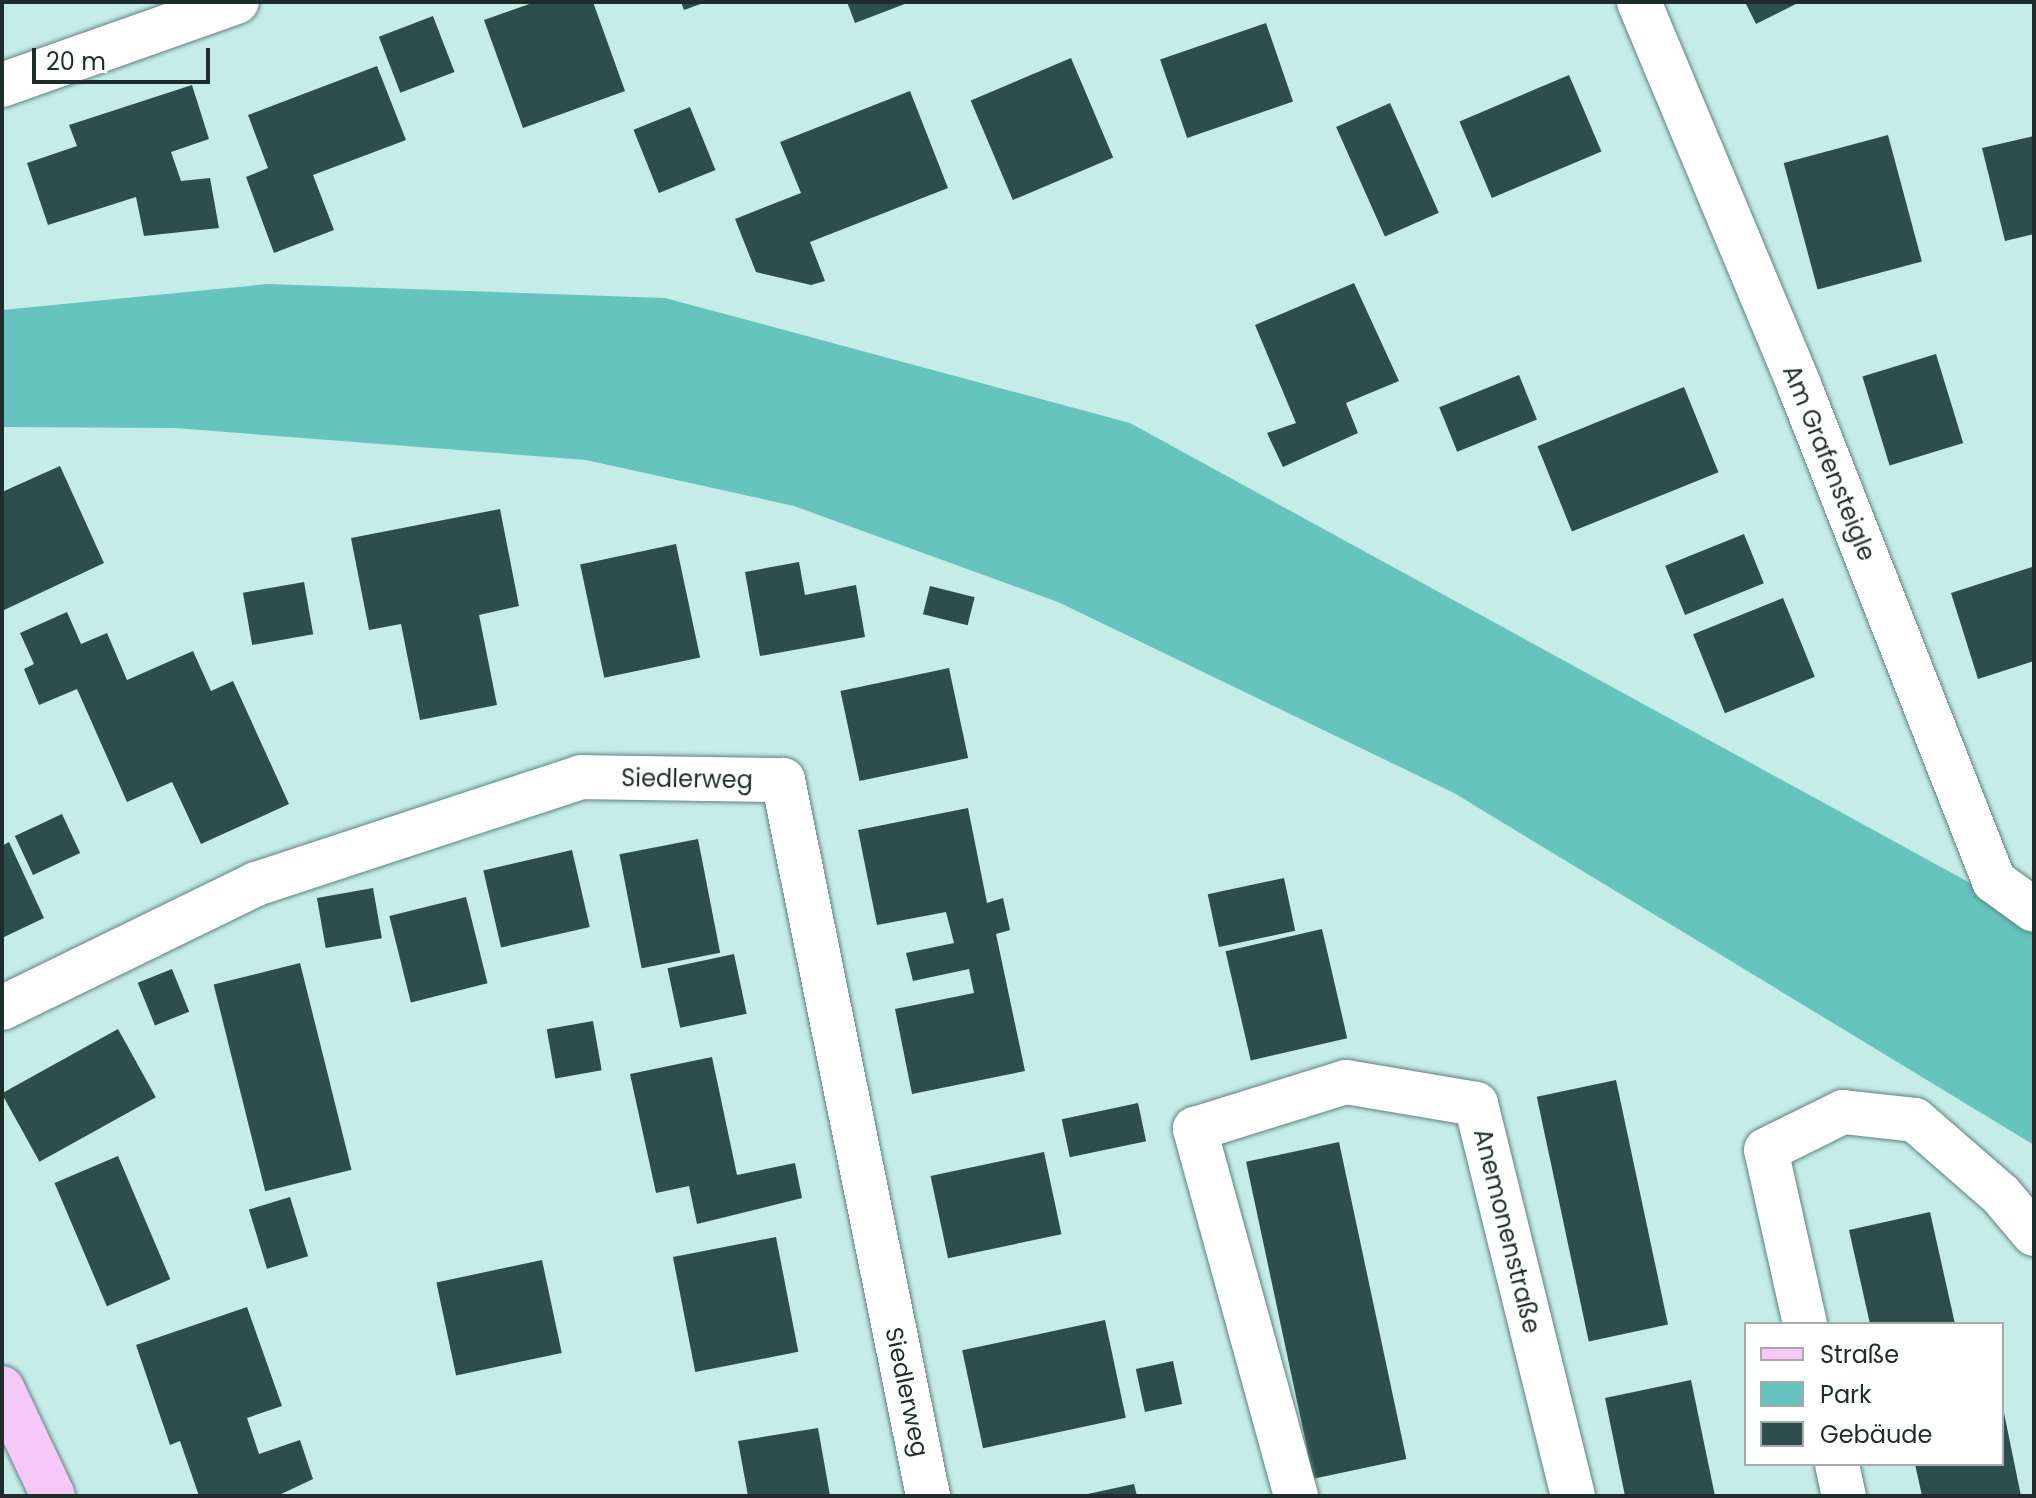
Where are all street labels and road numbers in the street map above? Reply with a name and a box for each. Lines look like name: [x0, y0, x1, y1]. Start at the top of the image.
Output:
street label: Am Grafensteigle: [1777, 361, 1881, 565]
street label: Siedlerweg: [621, 763, 753, 795]
street label: Anemonenstraße: [1468, 1126, 1546, 1336]
street label: Siedlerweg: [879, 1325, 935, 1459]

